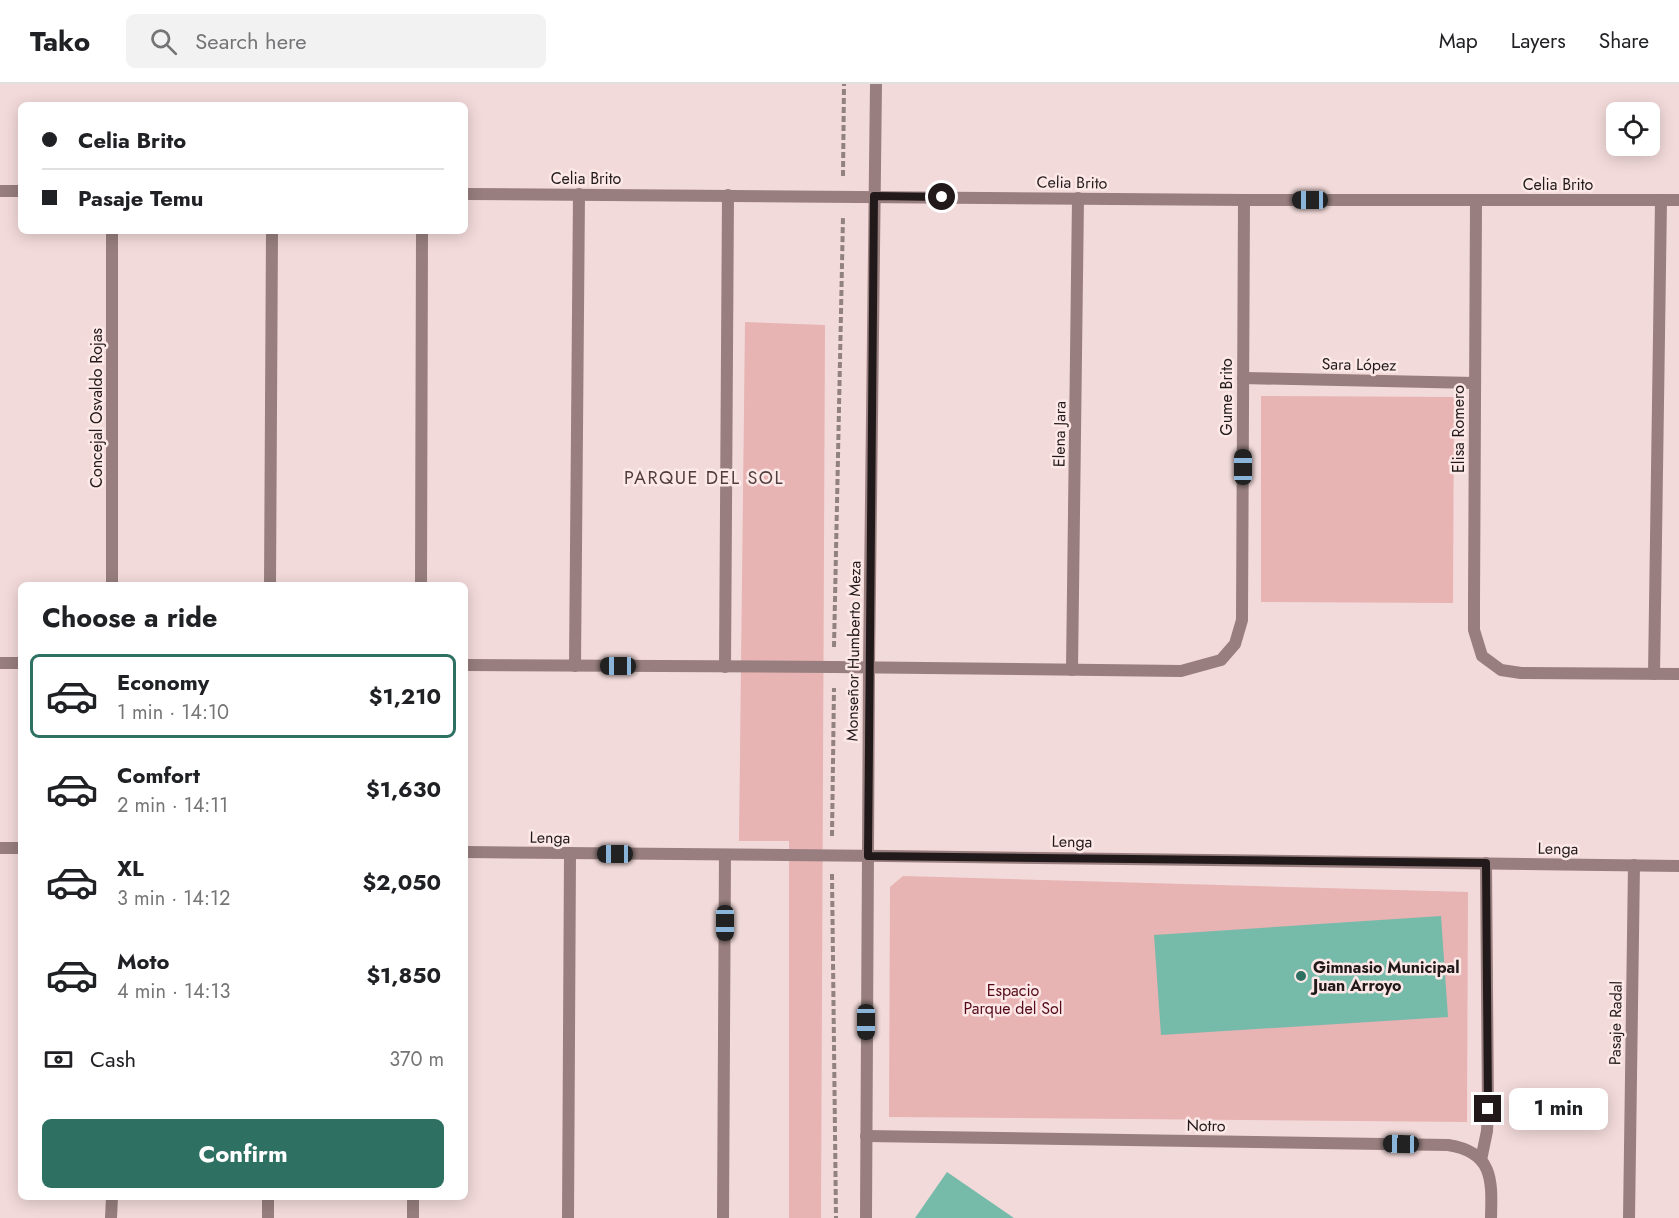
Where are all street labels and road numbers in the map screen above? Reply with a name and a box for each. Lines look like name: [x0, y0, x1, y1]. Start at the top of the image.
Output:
street label: Celia Brito: [551, 167, 622, 190]
street label: Celia Brito: [1036, 170, 1108, 195]
street label: Celia Brito: [1523, 173, 1594, 196]
street label: Concejal Osvaldo Rojas: [85, 328, 108, 488]
street label: Sara López: [1321, 352, 1397, 377]
street label: Gume Brito: [1215, 358, 1238, 436]
street label: Elisa Romero: [1447, 385, 1470, 473]
street label: Elena Jara: [1047, 401, 1072, 467]
street label: Monseñor Humberto Meza: [840, 560, 867, 742]
street label: Lenga: [529, 826, 571, 849]
street label: Lenga: [1051, 830, 1093, 853]
street label: Lenga: [1537, 837, 1579, 860]
street label: Pasaje Radal: [1603, 981, 1628, 1065]
street label: Notro: [1186, 1114, 1226, 1137]

